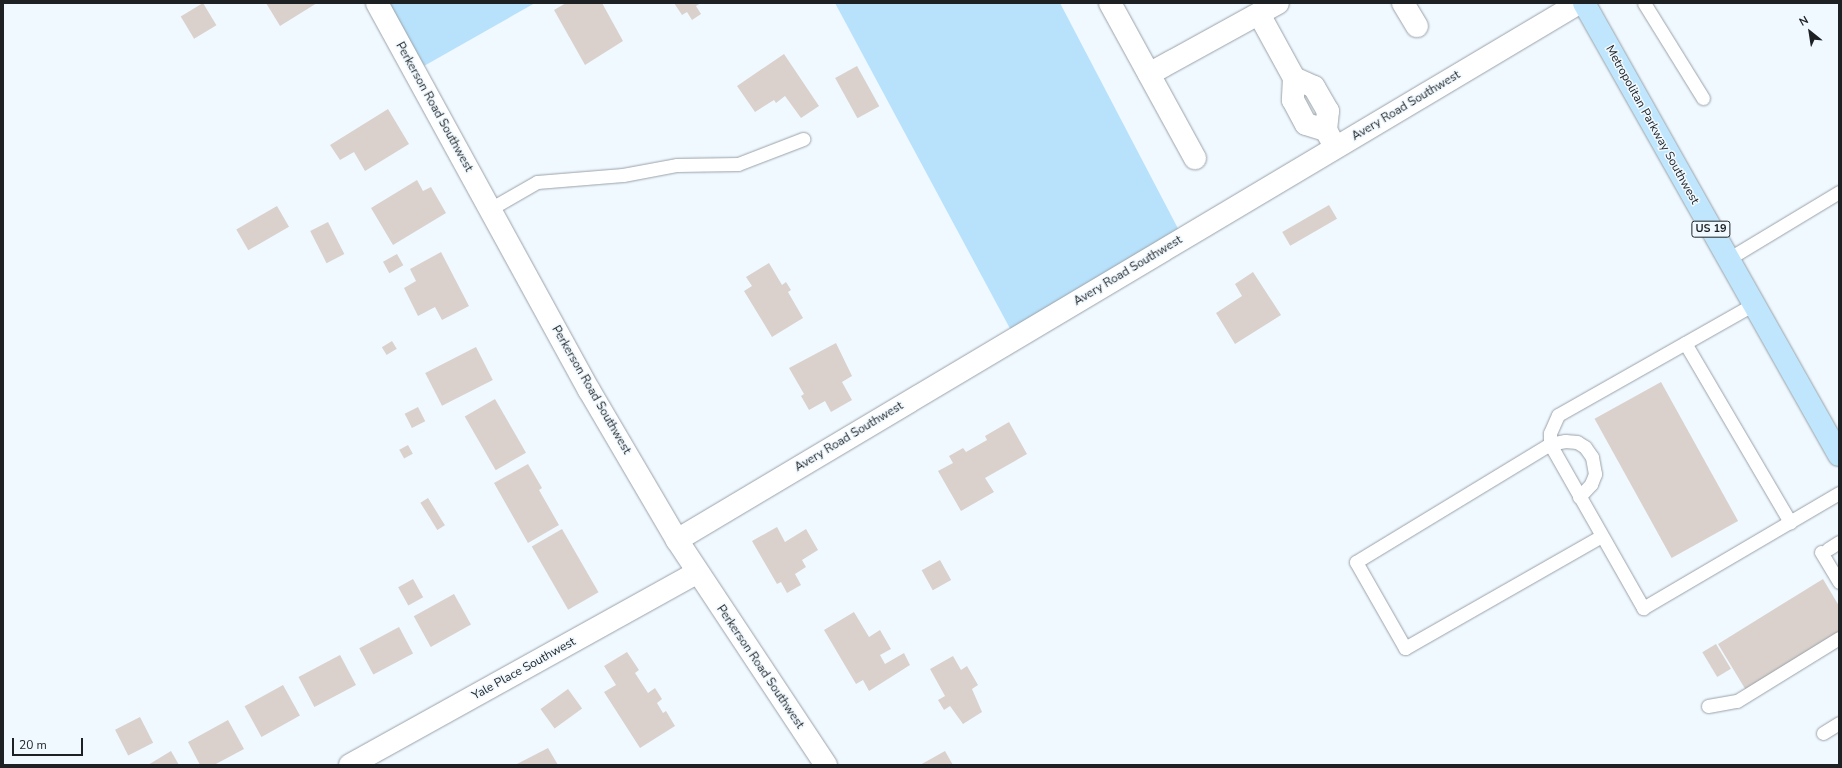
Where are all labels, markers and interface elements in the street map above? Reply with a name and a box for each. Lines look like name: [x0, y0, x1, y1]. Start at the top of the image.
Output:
north arrow: [1790, 12, 1830, 52]
text: N: [1796, 13, 1811, 30]
street label: Perkerson Road Southwest: [392, 40, 476, 174]
street label: Metropolitan Parkway Southwest: [1602, 43, 1702, 207]
street label: Avery Road Southwest: [1349, 68, 1463, 144]
road number: US 19: [1691, 220, 1731, 238]
street label: Avery Road Southwest: [1071, 233, 1185, 309]
street label: Perkerson Road Southwest: [548, 323, 634, 457]
street label: Avery Road Southwest: [792, 399, 906, 475]
street label: Perkerson Road Southwest: [713, 603, 807, 731]
street label: Yale Place Southwest: [470, 635, 578, 703]
scale bar: [14, 730, 85, 756]
text: 20 m: [19, 737, 47, 753]

